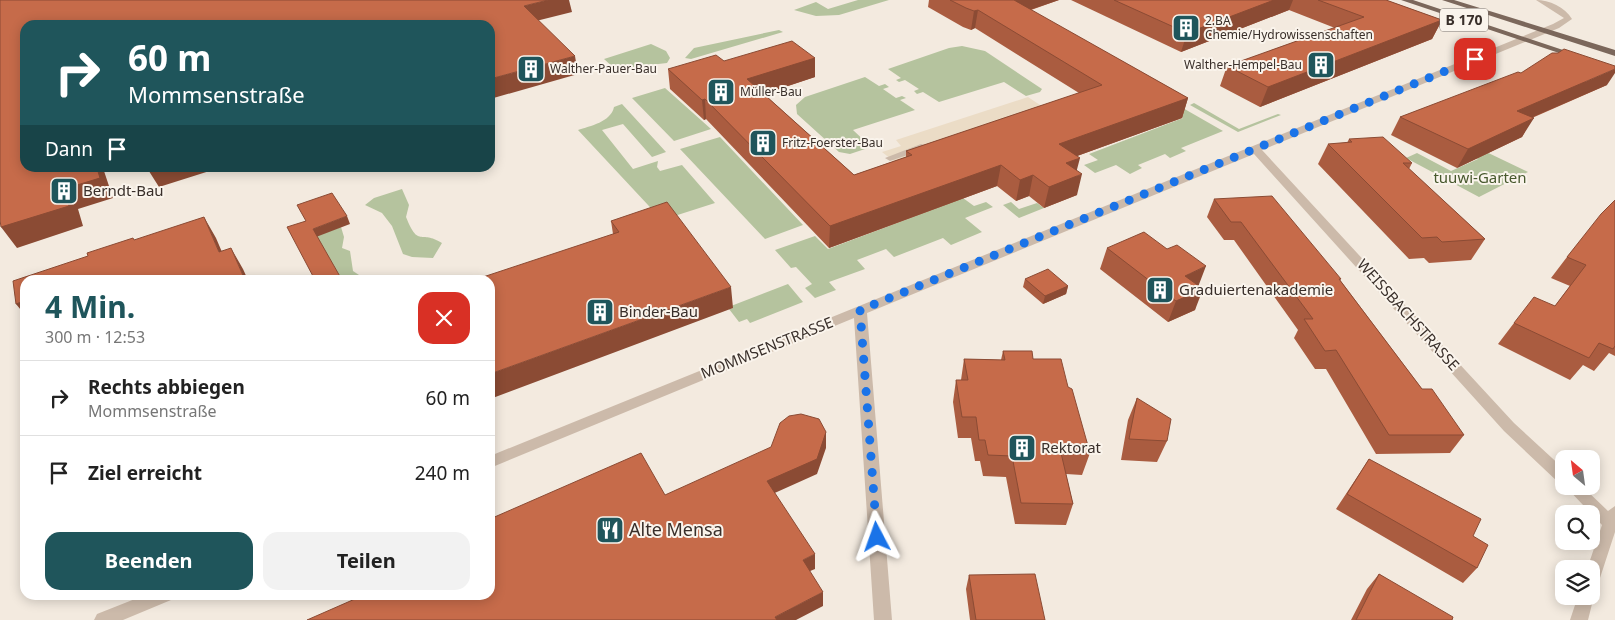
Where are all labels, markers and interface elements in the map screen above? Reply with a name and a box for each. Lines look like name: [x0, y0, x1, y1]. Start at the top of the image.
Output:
road number: B 170: [1440, 8, 1488, 32]
place label: 2.BA Chemie/Hydrowissenschaften: [1205, 12, 1373, 43]
building icon: 2.BA Chemie/Hydrowissenschaften: [1171, 13, 1201, 43]
text: 60 m: [128, 34, 211, 81]
pin: [1454, 38, 1496, 80]
icon: right: [45, 40, 110, 105]
icon: arrive: [1461, 45, 1489, 73]
building icon: Walther-Hempel-Bau: [1306, 50, 1336, 80]
building icon: Walther-Pauer-Bau: [516, 54, 546, 84]
place label: Walther-Hempel-Bau: [1184, 56, 1302, 73]
place label: Walther-Pauer-Bau: [550, 60, 657, 77]
building icon: Müller-Bau: [706, 77, 736, 107]
text: Mommsenstraße: [128, 79, 305, 109]
place label: Müller-Bau: [740, 83, 802, 100]
building icon: Fritz-Foerster-Bau: [748, 128, 778, 158]
place label: Fritz-Foerster-Bau: [782, 134, 883, 151]
icon: arrive: [103, 135, 131, 163]
text: Dann: [45, 136, 93, 162]
park label: tuuwi-Garten: [1433, 167, 1527, 187]
building icon: Berndt-Bau: [49, 176, 79, 206]
place label: Berndt-Bau: [83, 180, 164, 200]
street label: WEISSBACHSTRASSE: [1353, 254, 1464, 374]
building icon: Graduiertenakademie: [1145, 275, 1175, 305]
place label: Graduiertenakademie: [1179, 279, 1333, 299]
text: 4 Min.: [45, 286, 135, 327]
button: close: [418, 292, 470, 344]
building icon: Binder-Bau: [585, 297, 615, 327]
place label: Binder-Bau: [619, 301, 698, 321]
street label: MOMMSENSTRASSE: [698, 311, 836, 383]
text: 300 m · 12:53: [45, 326, 145, 348]
text: Rechts abbiegen: [88, 374, 245, 400]
icon: right: [45, 384, 73, 412]
text: 60 m: [426, 385, 470, 411]
text: Mommsenstraße: [88, 400, 217, 422]
building icon: Rektorat: [1007, 433, 1037, 463]
place label: Rektorat: [1041, 437, 1102, 457]
north arrow: [1555, 450, 1600, 495]
map controls: [1555, 450, 1600, 605]
icon: arrive: [45, 459, 73, 487]
text: Ziel erreicht: [88, 460, 202, 486]
text: 240 m: [415, 460, 470, 486]
button: search: [1555, 505, 1600, 550]
position arrow: [850, 510, 902, 562]
restaurant icon: Alte Mensa: [595, 515, 625, 545]
place label: Alte Mensa: [629, 517, 723, 541]
button: Beenden: [45, 532, 253, 590]
button: Teilen: [263, 532, 470, 590]
button: layers: [1555, 560, 1600, 605]

